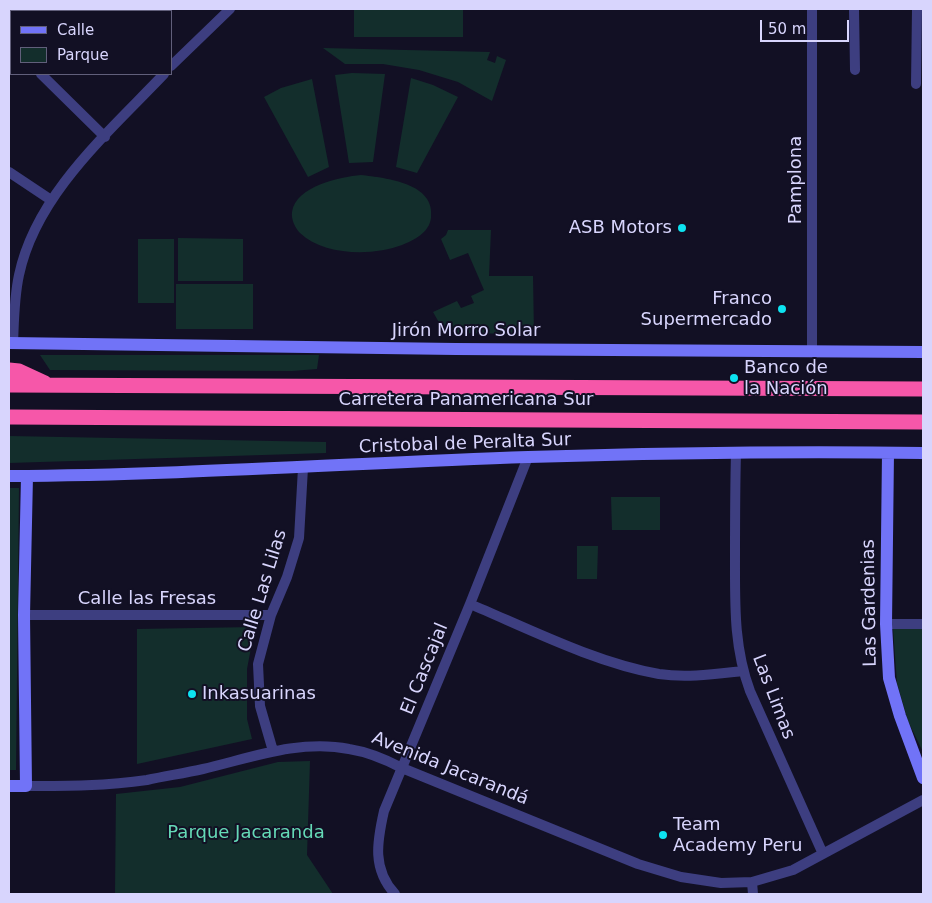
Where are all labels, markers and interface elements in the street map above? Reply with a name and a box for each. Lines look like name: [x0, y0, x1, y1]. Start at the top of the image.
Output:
legend: [10, 10, 172, 75]
scale bar: [762, 10, 851, 42]
text: 50 m: [768, 20, 806, 38]
text: Calle: [57, 21, 94, 39]
text: Parque: [57, 46, 109, 64]
street label: Pamplona: [785, 136, 807, 224]
place label: ASB Motors: [569, 217, 672, 239]
marker: ASB Motors: [676, 222, 688, 234]
place label: Franco Supermercado: [641, 288, 772, 330]
marker: Franco Supermercado: [776, 303, 788, 315]
street label: Jirón Morro Solar: [392, 320, 540, 342]
place label: Banco de la Nación: [744, 357, 828, 399]
marker: Banco de la Nación: [728, 372, 740, 384]
street label: Carretera Panamericana Sur: [339, 389, 593, 411]
street label: Cristobal de Peralta Sur: [358, 429, 572, 459]
street label: Calle Las Lilas: [234, 527, 292, 655]
street label: Las Gardenias: [858, 539, 882, 667]
street label: Calle las Fresas: [78, 588, 216, 610]
street label: El Cascajal: [397, 620, 453, 718]
street label: Las Limas: [747, 652, 799, 742]
place label: Inkasuarinas: [202, 683, 316, 705]
marker: Inkasuarinas: [186, 688, 198, 700]
street label: Avenida Jacarandá: [368, 728, 532, 810]
place label: Team Academy Peru: [673, 814, 802, 856]
park label: Parque Jacaranda: [167, 822, 325, 844]
marker: Team Academy Peru: [657, 829, 669, 841]

